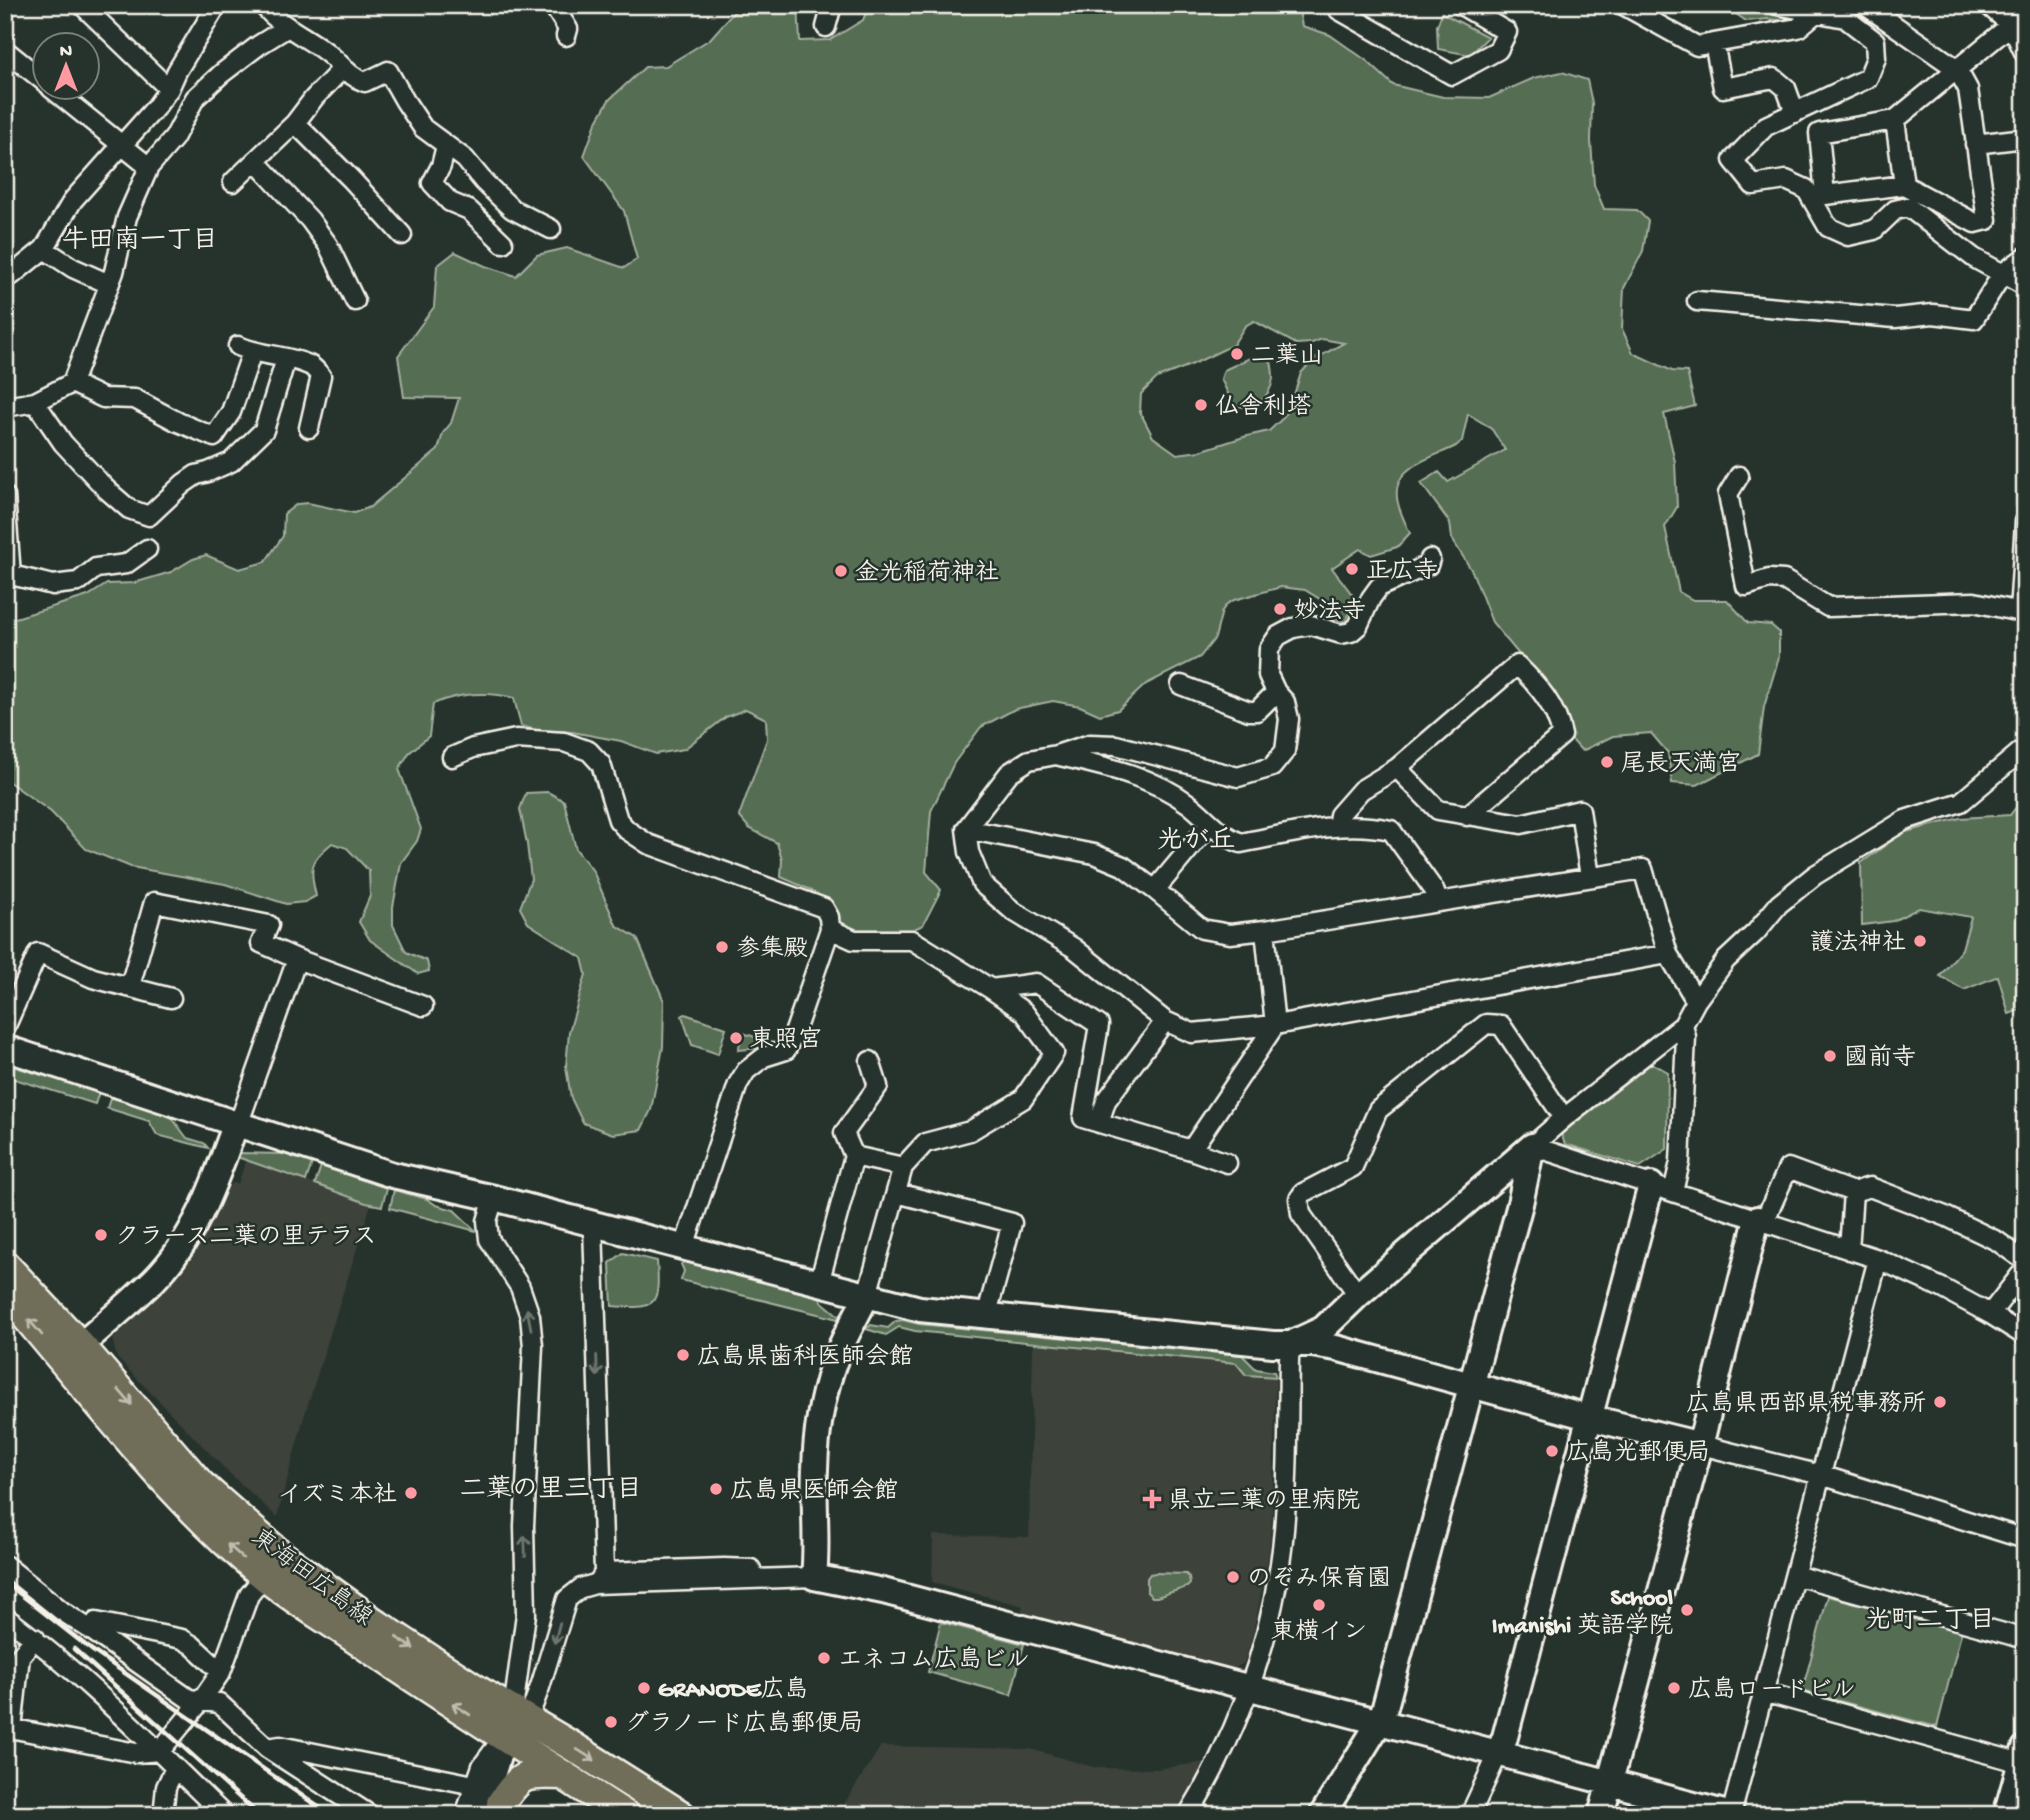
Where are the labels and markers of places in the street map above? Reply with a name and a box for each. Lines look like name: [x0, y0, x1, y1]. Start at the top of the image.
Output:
place label: 二葉山: [1251, 342, 1323, 372]
marker: 二葉山: [1229, 346, 1245, 362]
place label: 仏舎利塔: [1215, 393, 1311, 423]
marker: 仏舎利塔: [1193, 397, 1209, 413]
place label: 正広寺: [1366, 557, 1438, 587]
place label: 金光稲荷神社: [855, 559, 999, 589]
marker: 正広寺: [1344, 561, 1360, 577]
marker: 金光稲荷神社: [833, 563, 849, 579]
place label: 妙法寺: [1294, 597, 1366, 627]
marker: 妙法寺: [1272, 601, 1288, 617]
place label: 尾長天満宮: [1621, 750, 1741, 780]
marker: 尾長天満宮: [1599, 754, 1615, 770]
place label: 護法神社: [1810, 929, 1906, 959]
marker: 護法神社: [1912, 933, 1928, 949]
place label: 参集殿: [736, 935, 808, 965]
marker: 参集殿: [714, 939, 730, 955]
place label: 東照宮: [750, 1026, 822, 1056]
marker: 東照宮: [728, 1030, 744, 1046]
place label: 國前寺: [1844, 1044, 1916, 1074]
marker: 國前寺: [1822, 1048, 1838, 1064]
place label: クラース二葉の里テラス: [115, 1223, 377, 1253]
marker: クラース二葉の里テラス: [93, 1227, 109, 1243]
place label: 広島県歯科医師会館: [697, 1343, 913, 1373]
marker: 広島県歯科医師会館: [675, 1347, 691, 1363]
place label: 広島県西部県税事務所: [1686, 1390, 1926, 1420]
marker: 広島県西部県税事務所: [1932, 1394, 1948, 1410]
place label: 広島光郵便局: [1566, 1439, 1710, 1469]
marker: 広島光郵便局: [1544, 1443, 1560, 1459]
place label: 広島県医師会館: [730, 1477, 898, 1507]
place label: イズミ本社: [278, 1481, 397, 1511]
marker: 広島県医師会館: [708, 1481, 724, 1497]
marker: イズミ本社: [403, 1485, 419, 1501]
place label: 県立二葉の里病院: [1168, 1487, 1360, 1517]
marker: 県立二葉の里病院: [1142, 1489, 1162, 1509]
place label: のぞみ保育園: [1247, 1565, 1391, 1595]
marker: のぞみ保育園: [1225, 1569, 1241, 1585]
place label: School Imanishi 英語学院: [1492, 1585, 1673, 1642]
marker: 東横イン: [1311, 1597, 1327, 1613]
marker: School Imanishi 英語学院: [1679, 1602, 1695, 1618]
place label: 東横イン: [1271, 1618, 1367, 1648]
place label: エネコム広島ビル: [838, 1646, 1030, 1676]
marker: エネコム広島ビル: [816, 1650, 832, 1666]
place label: GRANODE広島: [658, 1676, 809, 1706]
place label: 広島ロードビル: [1688, 1676, 1856, 1706]
marker: GRANODE広島: [636, 1680, 652, 1696]
marker: 広島ロードビル: [1666, 1680, 1682, 1696]
place label: グラノード広島郵便局: [625, 1710, 863, 1740]
marker: グラノード広島郵便局: [603, 1714, 619, 1730]

